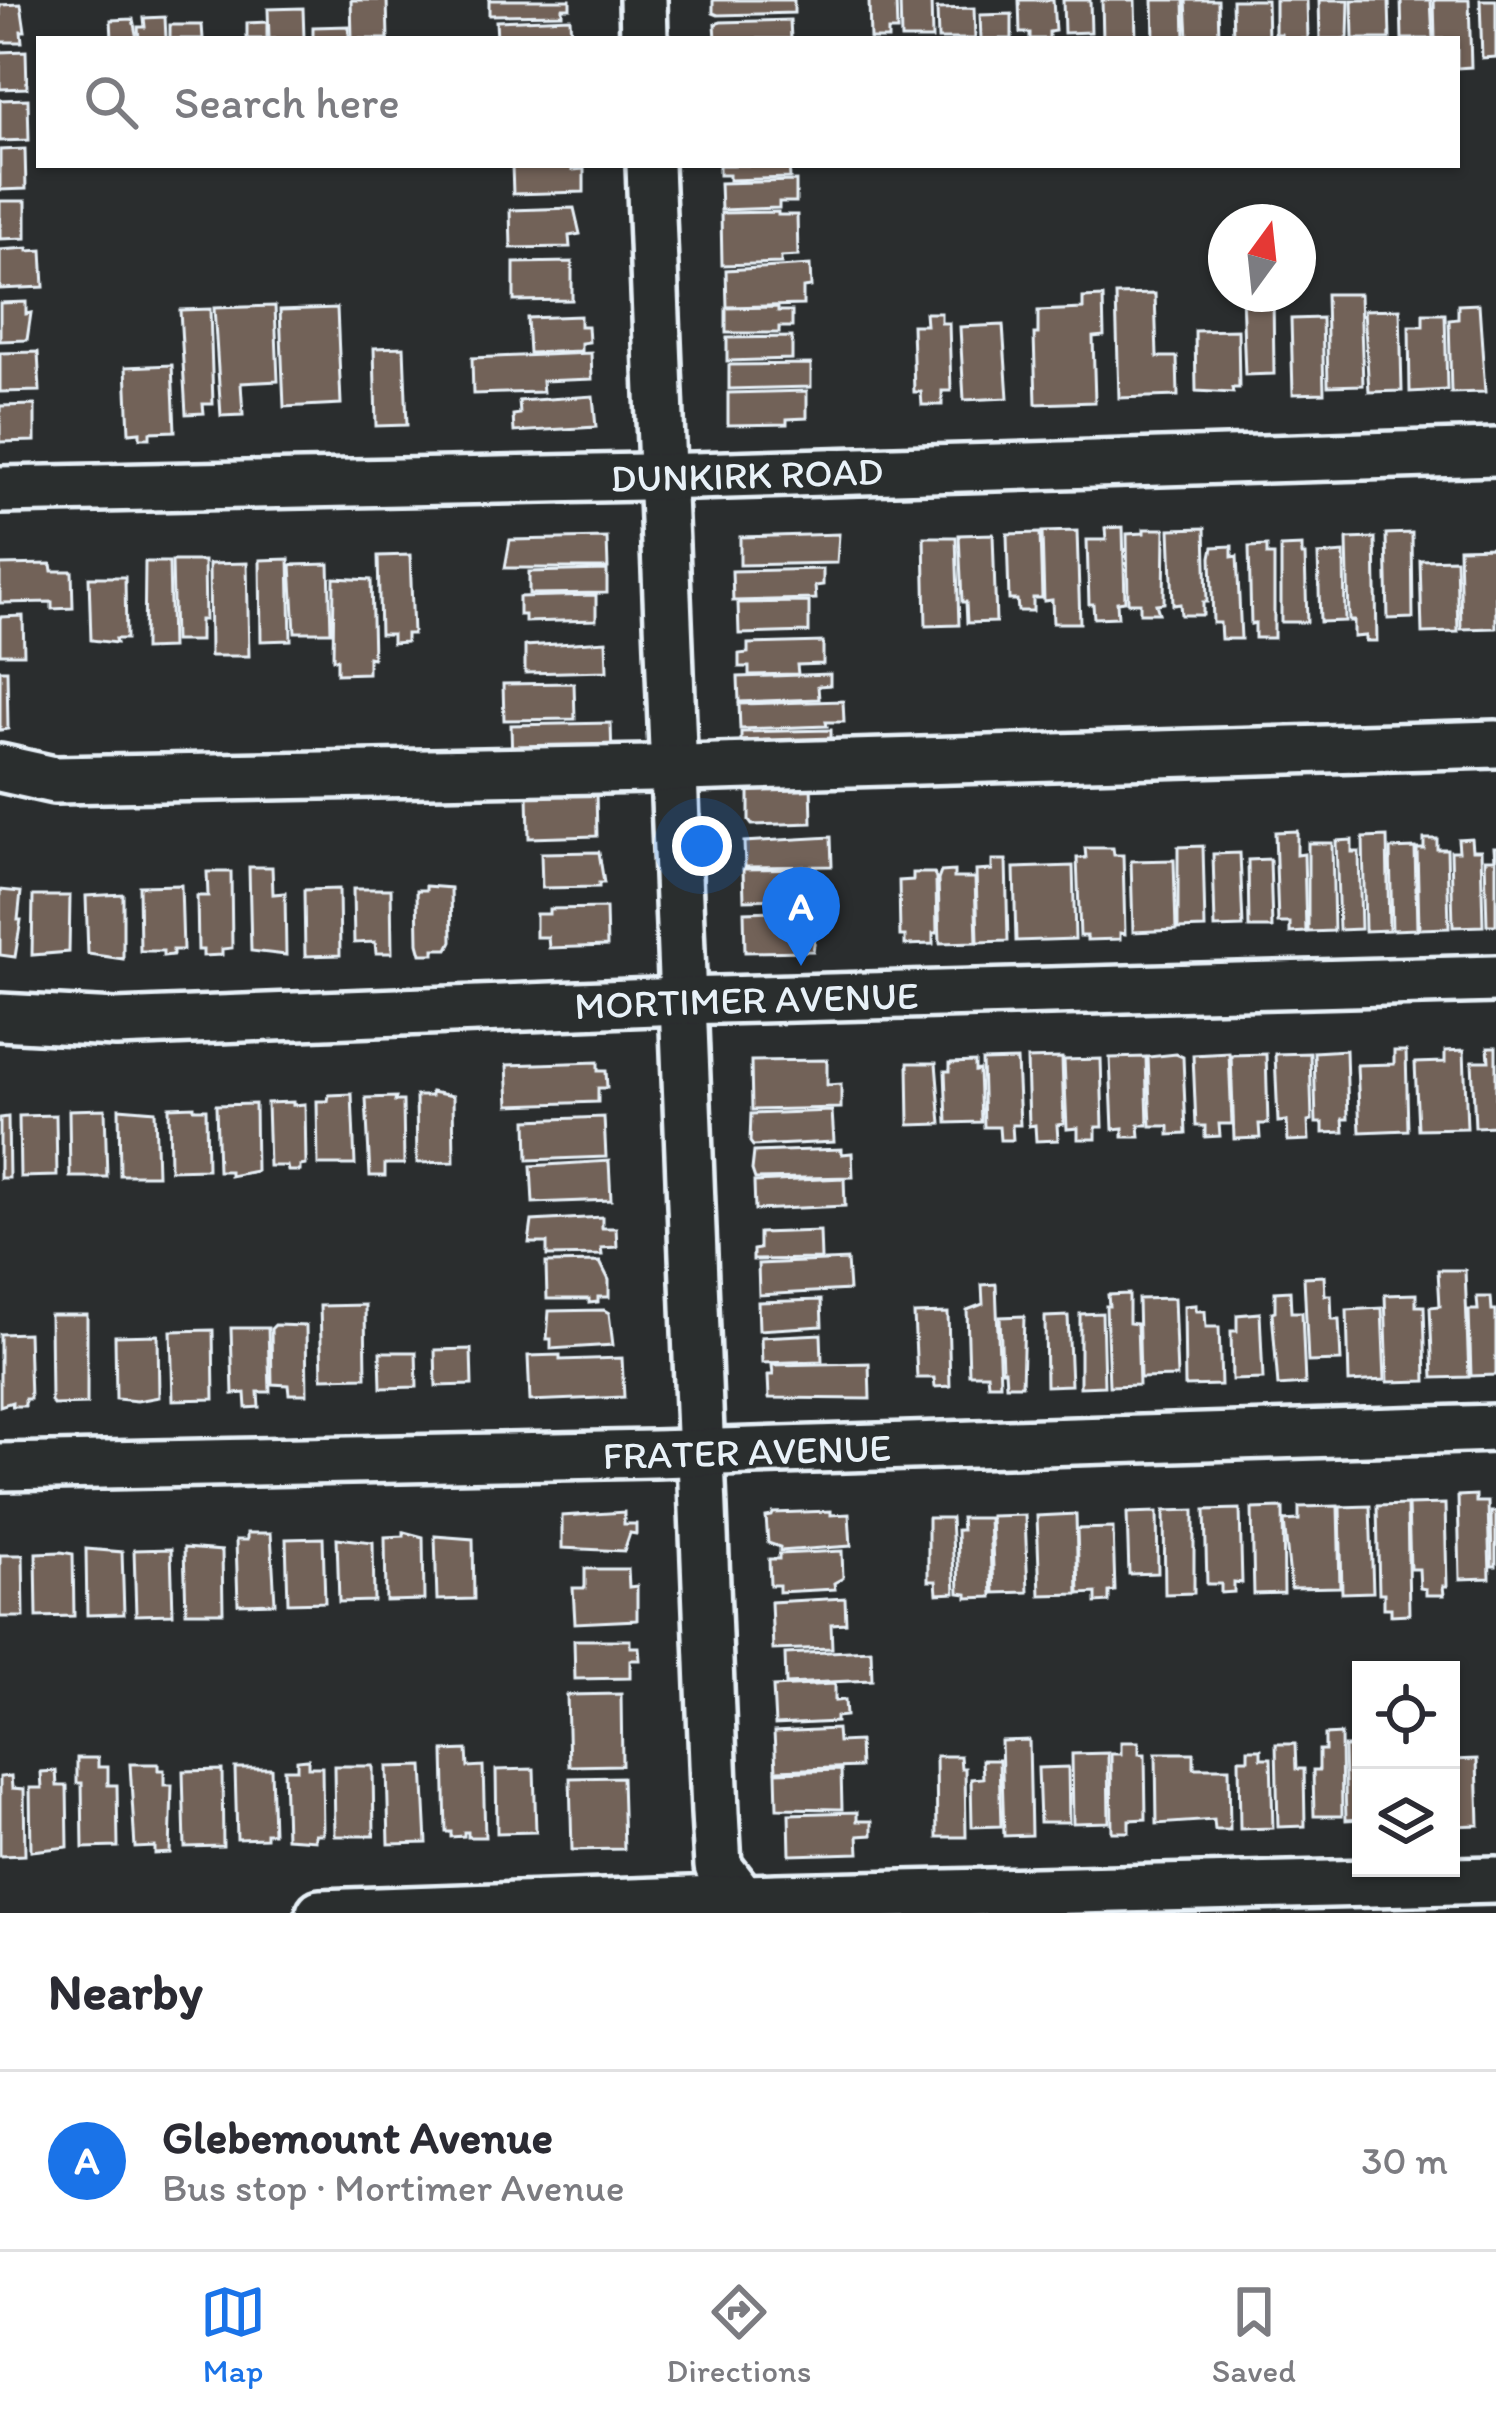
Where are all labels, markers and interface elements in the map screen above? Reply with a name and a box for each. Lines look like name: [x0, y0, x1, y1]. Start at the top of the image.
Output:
search box: [36, 36, 1460, 168]
icon: search: [78, 69, 144, 135]
text: Search here: [174, 75, 400, 129]
north arrow: [1208, 204, 1316, 312]
street label: DUNKIRK ROAD: [610, 447, 884, 501]
your location: [672, 816, 732, 876]
pin: A: [762, 867, 840, 966]
street label: MORTIMER AVENUE: [574, 971, 919, 1029]
street label: FRATER AVENUE: [602, 1423, 892, 1479]
map controls: [1352, 1661, 1460, 1877]
button: locate: [1352, 1661, 1460, 1769]
button: layers: [1352, 1769, 1460, 1877]
text: Nearby: [48, 1961, 203, 2022]
text: Glebemount Avenue: [162, 2110, 553, 2164]
text: A: [75, 2137, 99, 2184]
text: 30 m: [1361, 2137, 1448, 2184]
text: Bus stop · Mortimer Avenue: [162, 2164, 625, 2211]
tab: Map: [200, 2279, 266, 2390]
tab: Directions: [666, 2279, 811, 2390]
tab: Saved: [1212, 2279, 1296, 2390]

